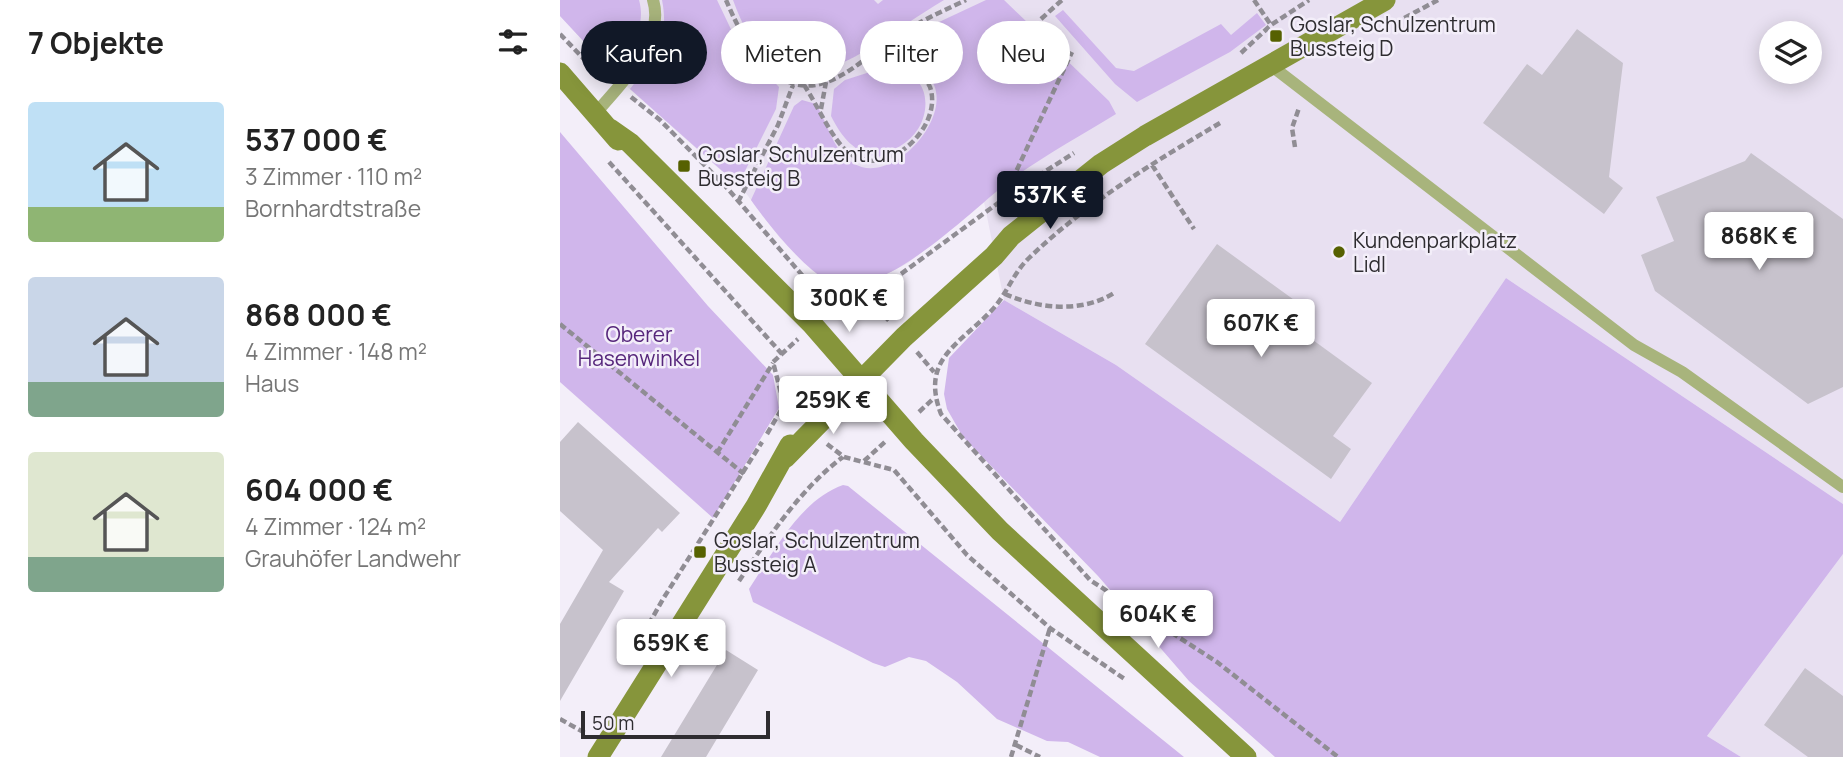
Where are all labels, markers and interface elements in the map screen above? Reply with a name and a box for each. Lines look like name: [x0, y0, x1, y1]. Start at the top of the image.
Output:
place label: Goslar, Schulzentrum Bussteig D: [1290, 10, 1496, 62]
chip: Kaufen: [581, 21, 707, 84]
chip: Mieten: [721, 21, 846, 84]
chip: Filter: [860, 21, 963, 84]
chip: Neu: [977, 21, 1070, 84]
map controls: [1759, 21, 1822, 84]
button: layers: [1759, 21, 1822, 84]
text: 7 Objekte: [28, 22, 164, 63]
icon: filters: [494, 23, 532, 61]
marker: Goslar, Schulzentrum Bussteig D: [1268, 28, 1284, 44]
text: 537 000 €: [245, 119, 388, 160]
icon: home: [84, 130, 168, 214]
place label: Goslar, Schulzentrum Bussteig B: [698, 140, 904, 192]
marker: Goslar, Schulzentrum Bussteig B: [676, 158, 692, 174]
text: 3 Zimmer · 110 m²: [245, 160, 422, 192]
pin: 537K €: [993, 172, 1107, 231]
text: 537K €: [1013, 178, 1087, 210]
text: Bornhardtstraße: [245, 192, 421, 224]
pin: 868K €: [1702, 212, 1816, 272]
text: 868K €: [1720, 219, 1798, 251]
place label: Kundenparkplatz Lidl: [1353, 226, 1517, 278]
marker: Kundenparkplatz Lidl: [1331, 244, 1347, 260]
pin: 300K €: [792, 274, 906, 334]
text: 300K €: [810, 281, 888, 313]
text: 868 000 €: [245, 294, 392, 335]
pin: 607K €: [1204, 300, 1318, 359]
icon: home: [84, 305, 168, 389]
text: 607K €: [1223, 306, 1299, 338]
park label: Oberer Hasenwinkel: [578, 320, 700, 372]
text: 4 Zimmer · 148 m²: [245, 335, 427, 367]
text: Haus: [245, 367, 299, 399]
pin: 259K €: [776, 376, 890, 436]
text: 259K €: [795, 383, 871, 415]
text: 604 000 €: [245, 469, 393, 510]
icon: home: [84, 480, 168, 564]
text: 4 Zimmer · 124 m²: [245, 510, 426, 542]
place label: Goslar, Schulzentrum Bussteig A: [714, 526, 920, 578]
text: Grauhöfer Landwehr: [245, 542, 461, 574]
marker: Goslar, Schulzentrum Bussteig A: [692, 544, 708, 560]
pin: 604K €: [1101, 590, 1215, 650]
text: 604K €: [1119, 597, 1197, 629]
pin: 659K €: [614, 620, 728, 679]
text: 659K €: [633, 626, 709, 658]
scale bar: [581, 708, 770, 740]
text: 50 m: [592, 710, 634, 736]

